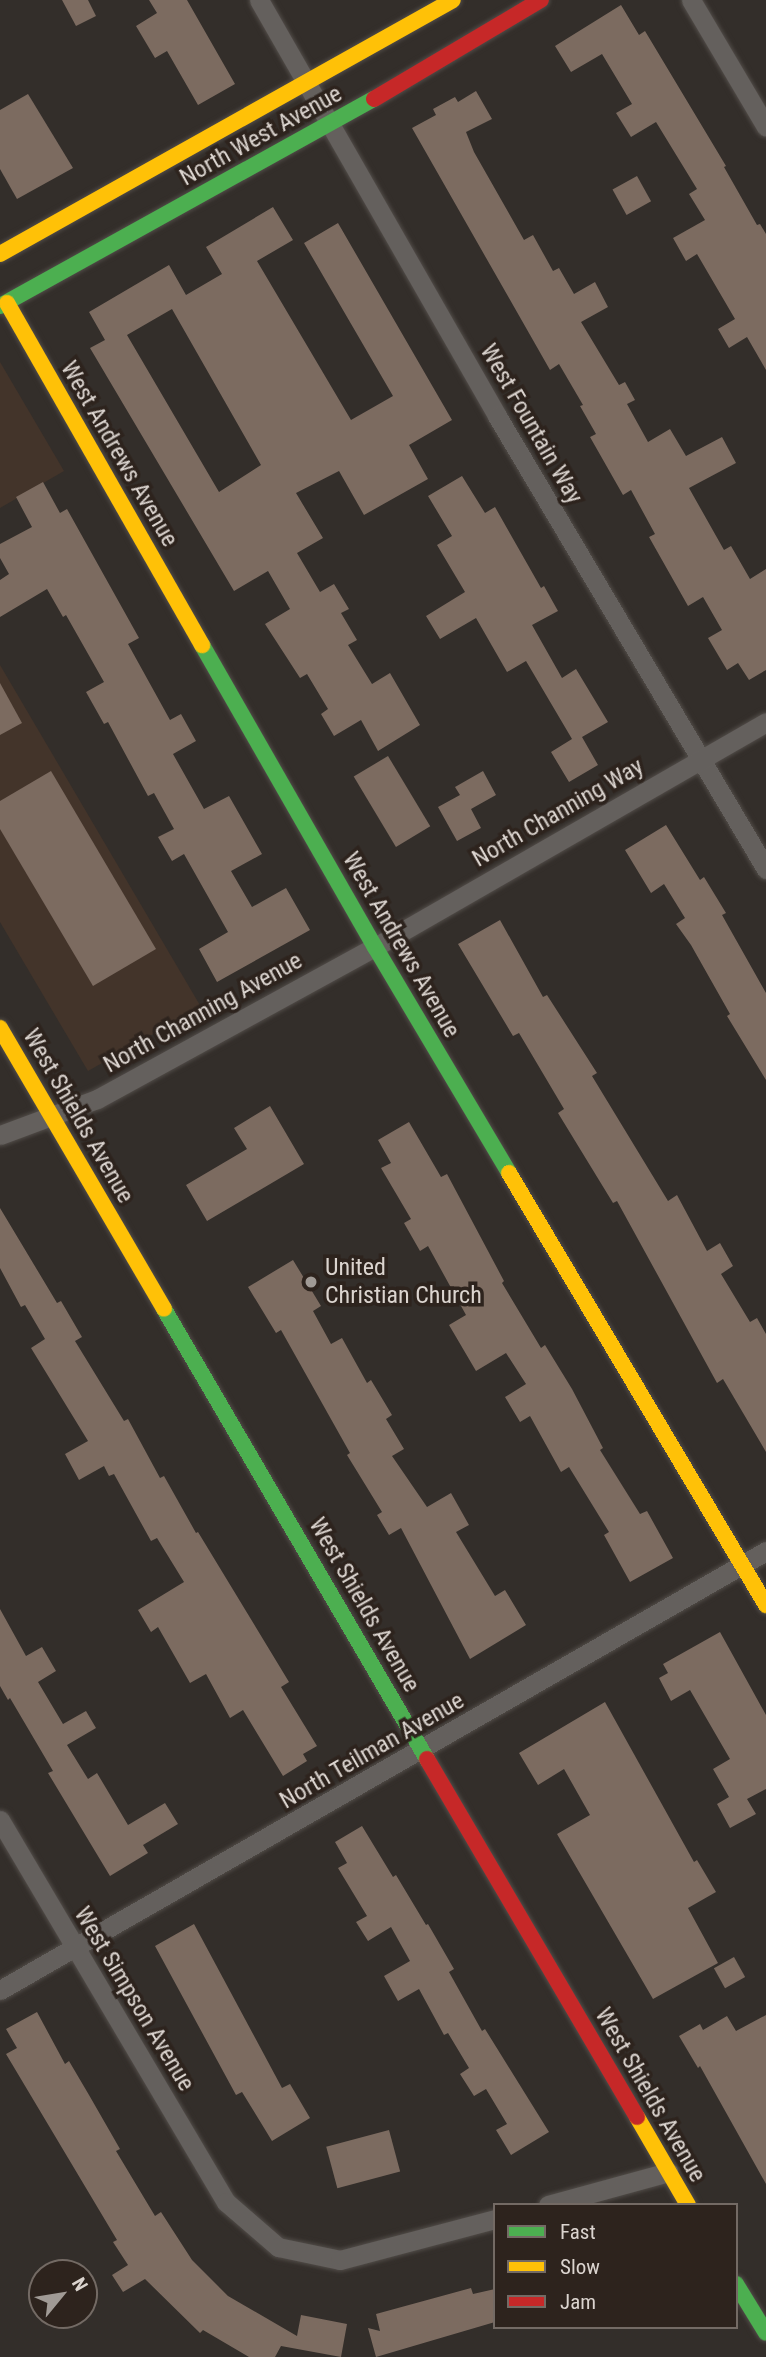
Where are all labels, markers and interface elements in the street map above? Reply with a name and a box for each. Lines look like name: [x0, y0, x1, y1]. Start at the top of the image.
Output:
street label: North West Avenue: [175, 80, 347, 192]
street label: West Fountain Way: [474, 339, 588, 509]
street label: West Andrews Avenue: [54, 356, 184, 552]
street label: North Channing Way: [467, 752, 649, 874]
street label: West Andrews Avenue: [336, 847, 466, 1043]
street label: North Channing Avenue: [99, 946, 307, 1080]
street label: West Shields Avenue: [16, 1024, 140, 1208]
place label: United Christian Church: [325, 1254, 482, 1310]
marker: United Christian Church: [303, 1274, 319, 1290]
street label: West Shields Avenue: [302, 1513, 426, 1697]
street label: North Teilman Avenue: [275, 1686, 469, 1816]
street label: West Simpson Avenue: [68, 1902, 200, 2096]
street label: West Shields Avenue: [588, 2003, 712, 2187]
legend: [493, 2203, 738, 2329]
text: Fast: [560, 2220, 596, 2244]
text: Slow: [560, 2255, 600, 2279]
north arrow: [28, 2259, 98, 2329]
text: N: [67, 2273, 93, 2295]
text: Jam: [560, 2290, 596, 2314]

